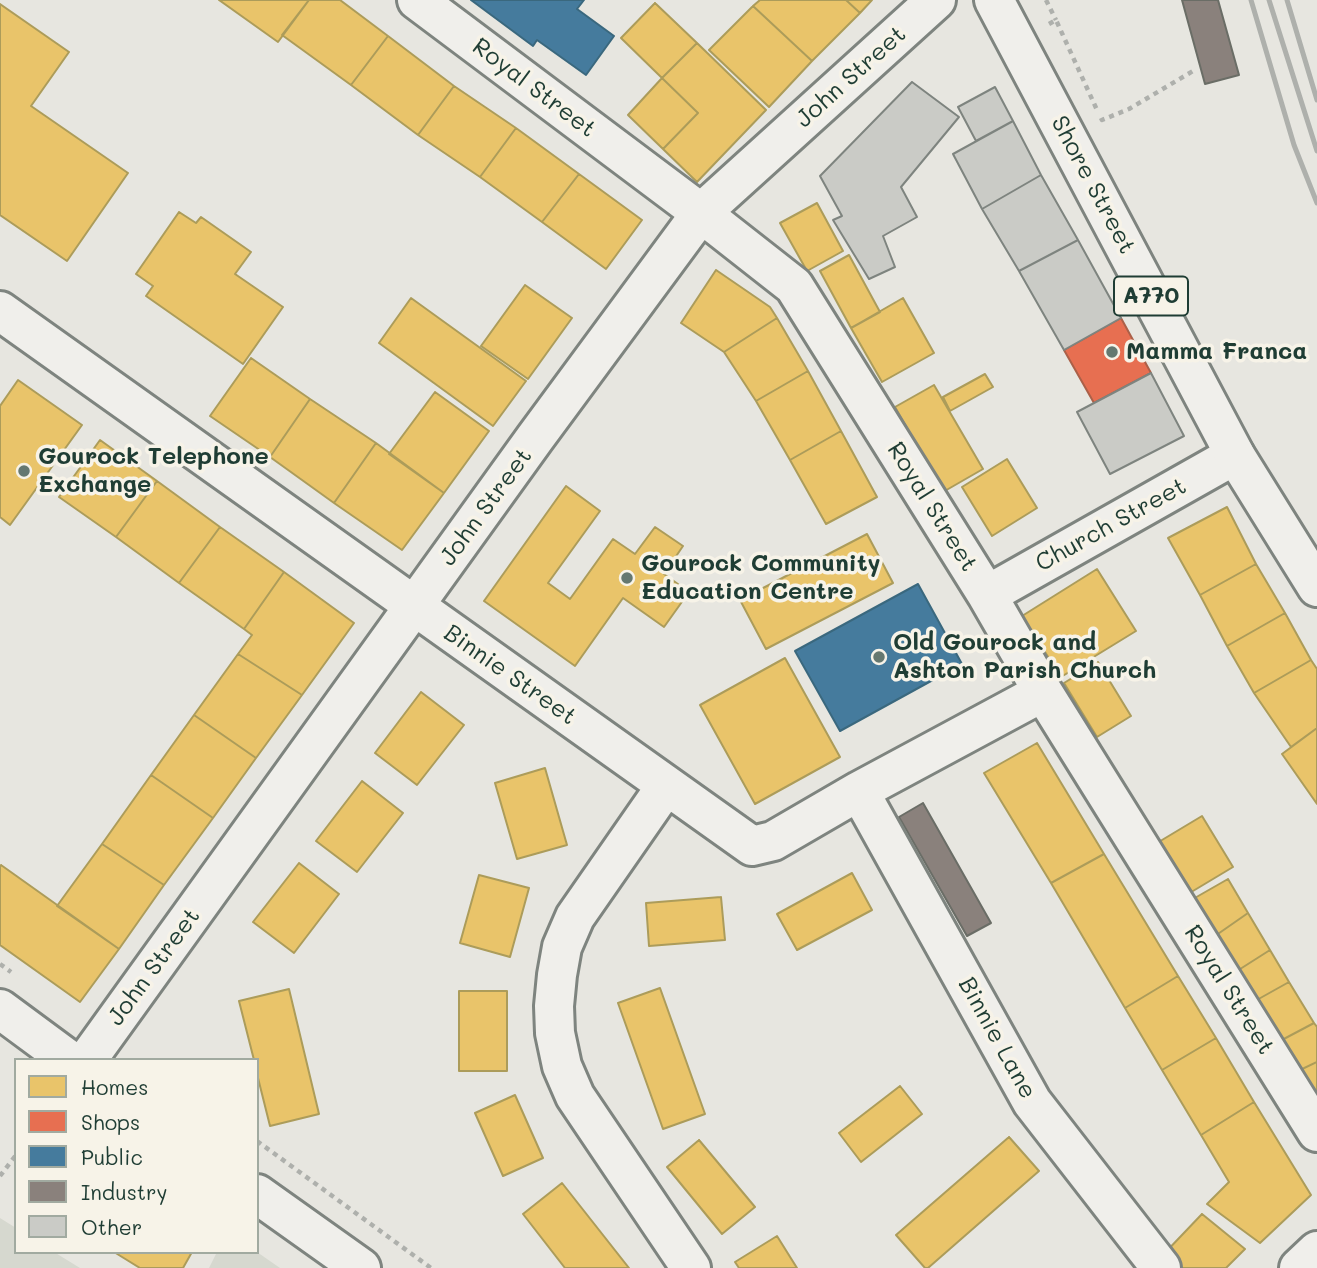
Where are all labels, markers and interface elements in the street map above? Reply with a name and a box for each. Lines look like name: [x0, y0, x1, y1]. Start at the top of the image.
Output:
street label: John Street: [790, 20, 912, 134]
street label: Royal Street: [467, 32, 601, 144]
street label: Shore Street: [1045, 111, 1141, 259]
road number: A770: [1114, 276, 1188, 316]
place label: Mamma Franca: [1126, 338, 1307, 366]
marker: Mamma Franca: [1104, 344, 1120, 360]
street label: Royal Street: [881, 437, 983, 577]
place label: Gourock Telephone Exchange: [38, 443, 269, 499]
street label: John Street: [434, 443, 538, 571]
marker: Gourock Telephone Exchange: [16, 463, 32, 479]
street label: Church Street: [1031, 472, 1191, 578]
place label: Gourock Community Education Centre: [641, 550, 881, 606]
marker: Gourock Community Education Centre: [619, 570, 635, 586]
street label: Binnie Street: [438, 619, 582, 731]
place label: Old Gourock and Ashton Parish Church: [893, 629, 1156, 685]
marker: Old Gourock and Ashton Parish Church: [871, 649, 887, 665]
street label: John Street: [102, 903, 206, 1031]
street label: Royal Street: [1178, 920, 1280, 1060]
street label: Binnie Lane: [952, 972, 1042, 1104]
legend: [14, 1058, 259, 1254]
text: Homes: [81, 1073, 148, 1100]
text: Shops: [81, 1108, 140, 1135]
text: Public: [81, 1143, 143, 1170]
text: Industry: [81, 1178, 168, 1205]
text: Other: [81, 1213, 142, 1240]

